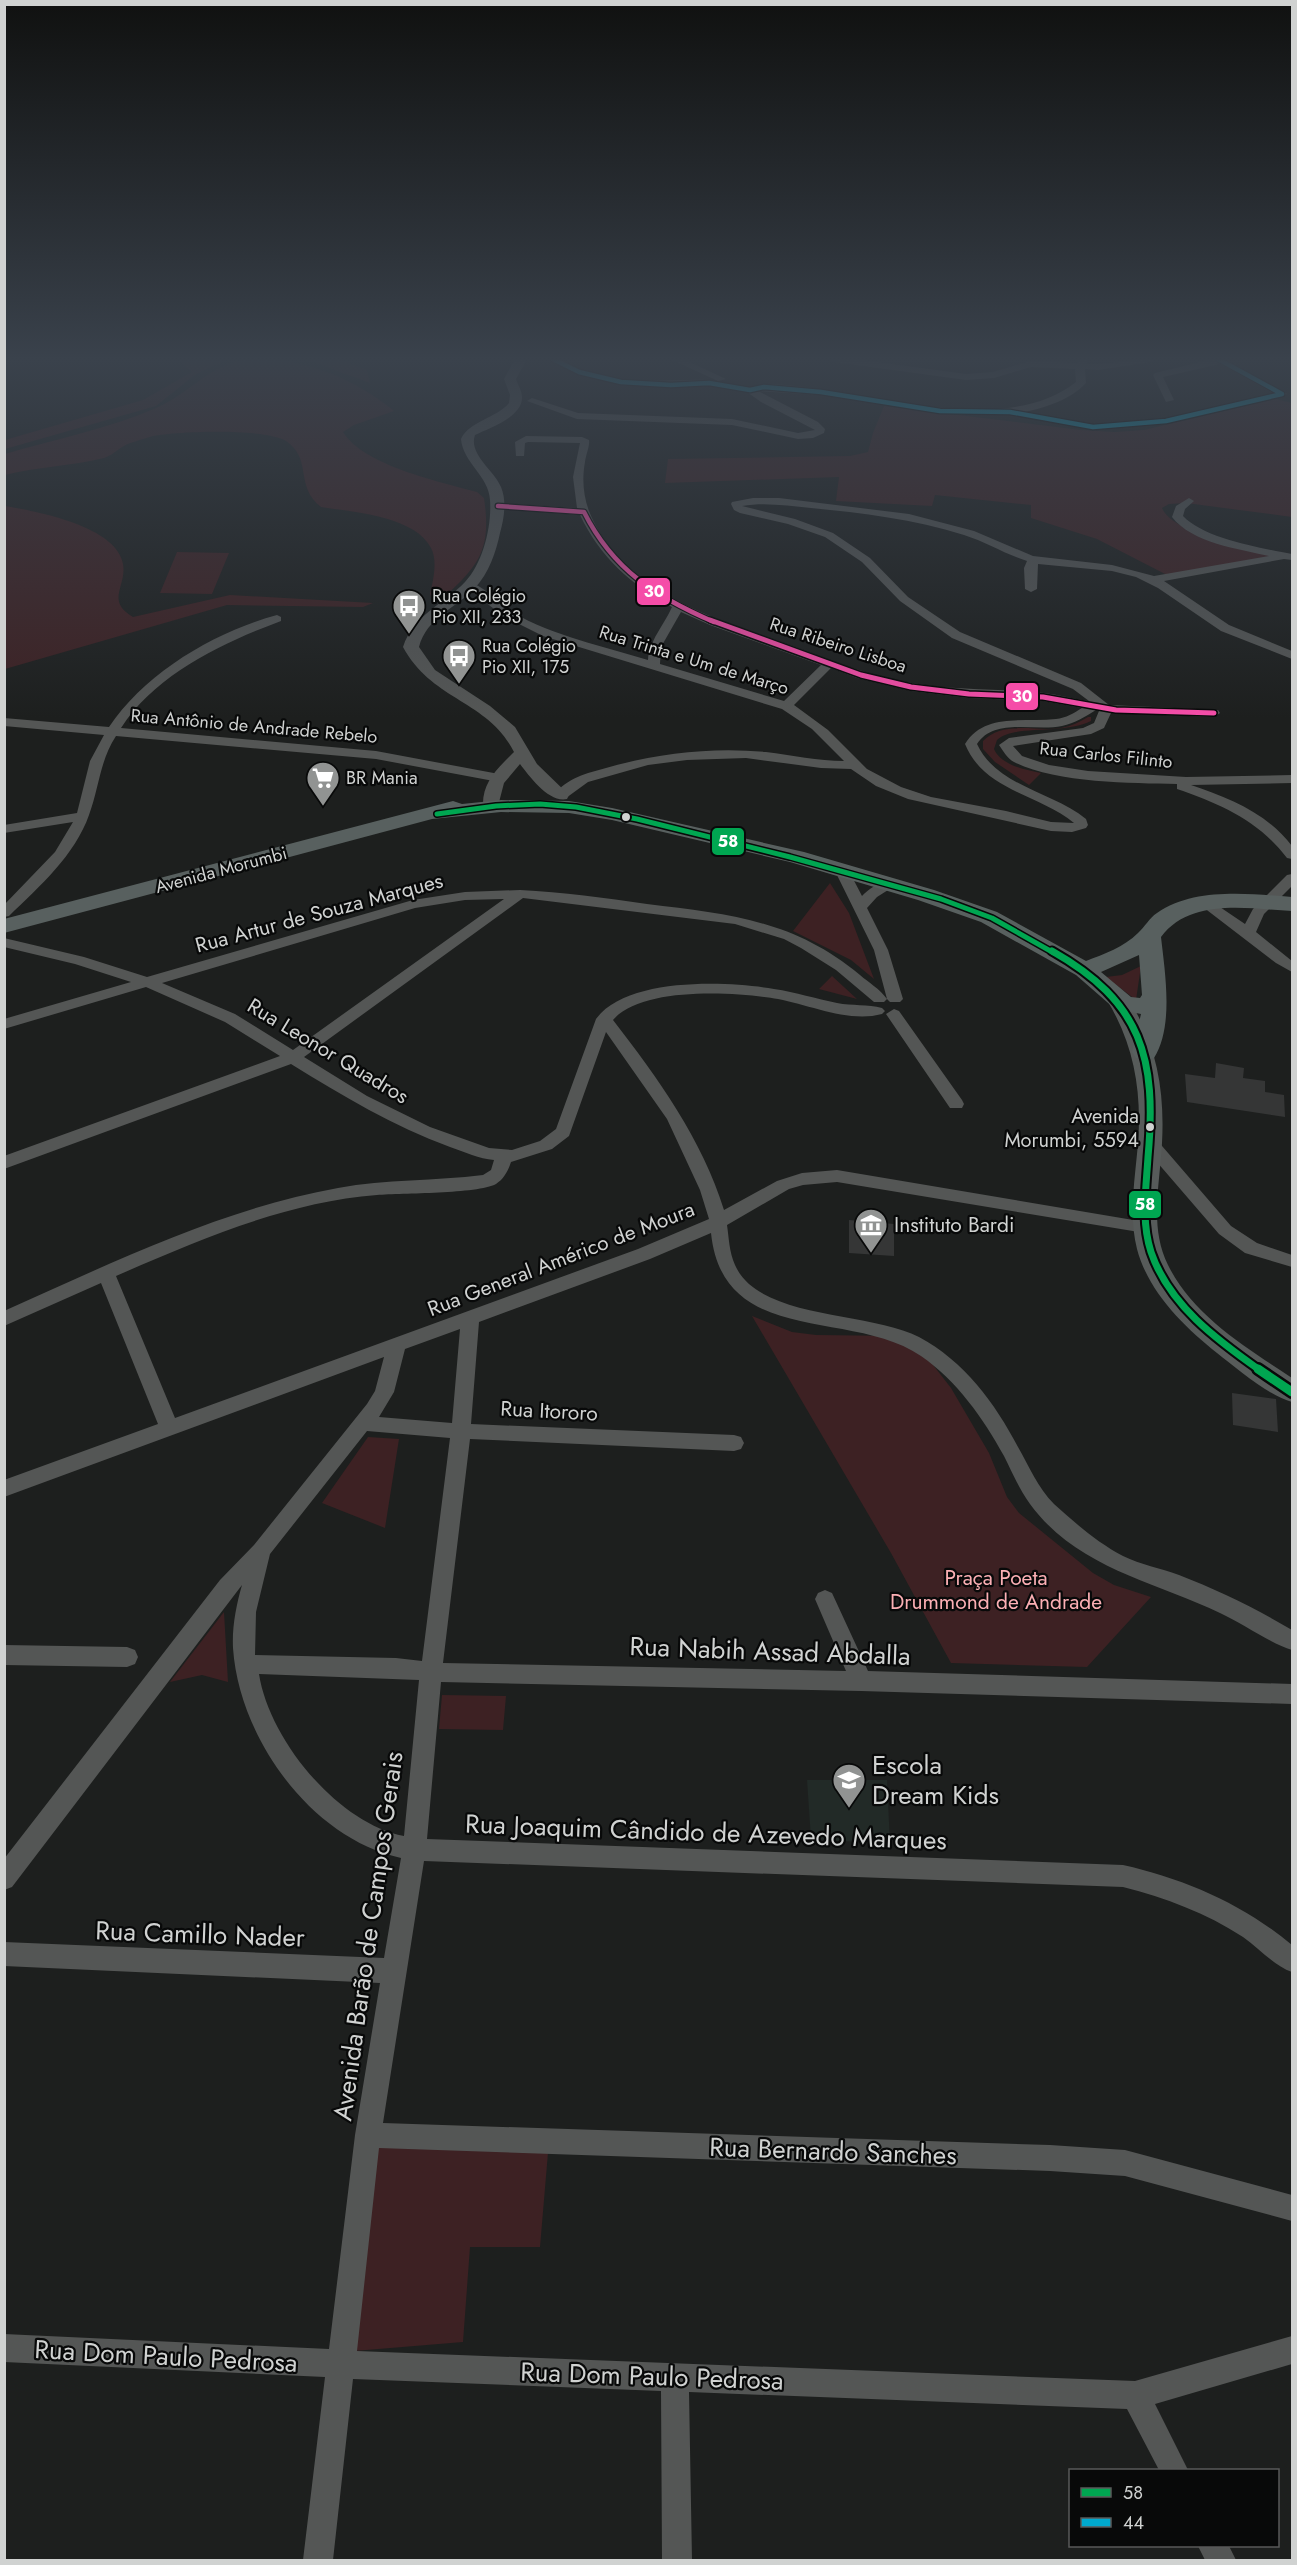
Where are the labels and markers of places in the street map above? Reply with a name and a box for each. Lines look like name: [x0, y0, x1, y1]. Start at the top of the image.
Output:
place label: Rua Colégio Pio XII, 233: [432, 583, 526, 630]
bus stop icon: Rua Colégio Pio XII, 233: [391, 588, 427, 635]
place label: Rua Colégio Pio XII, 175: [482, 633, 576, 680]
bus stop icon: Rua Colégio Pio XII, 175: [441, 638, 477, 685]
supermarket icon: BR Mania: [305, 760, 341, 807]
place label: BR Mania: [346, 765, 418, 791]
unlabelled marker: [620, 811, 632, 823]
place label: Avenida Morumbi, 5594: [1004, 1102, 1139, 1155]
marker: Avenida Morumbi, 5594: [1144, 1121, 1156, 1133]
museum icon: Instituto Bardi: [853, 1207, 889, 1254]
place label: Instituto Bardi: [894, 1210, 1014, 1240]
place label: Escola Dream Kids: [872, 1746, 999, 1814]
school or university icon: Escola Dream Kids: [831, 1762, 867, 1809]

